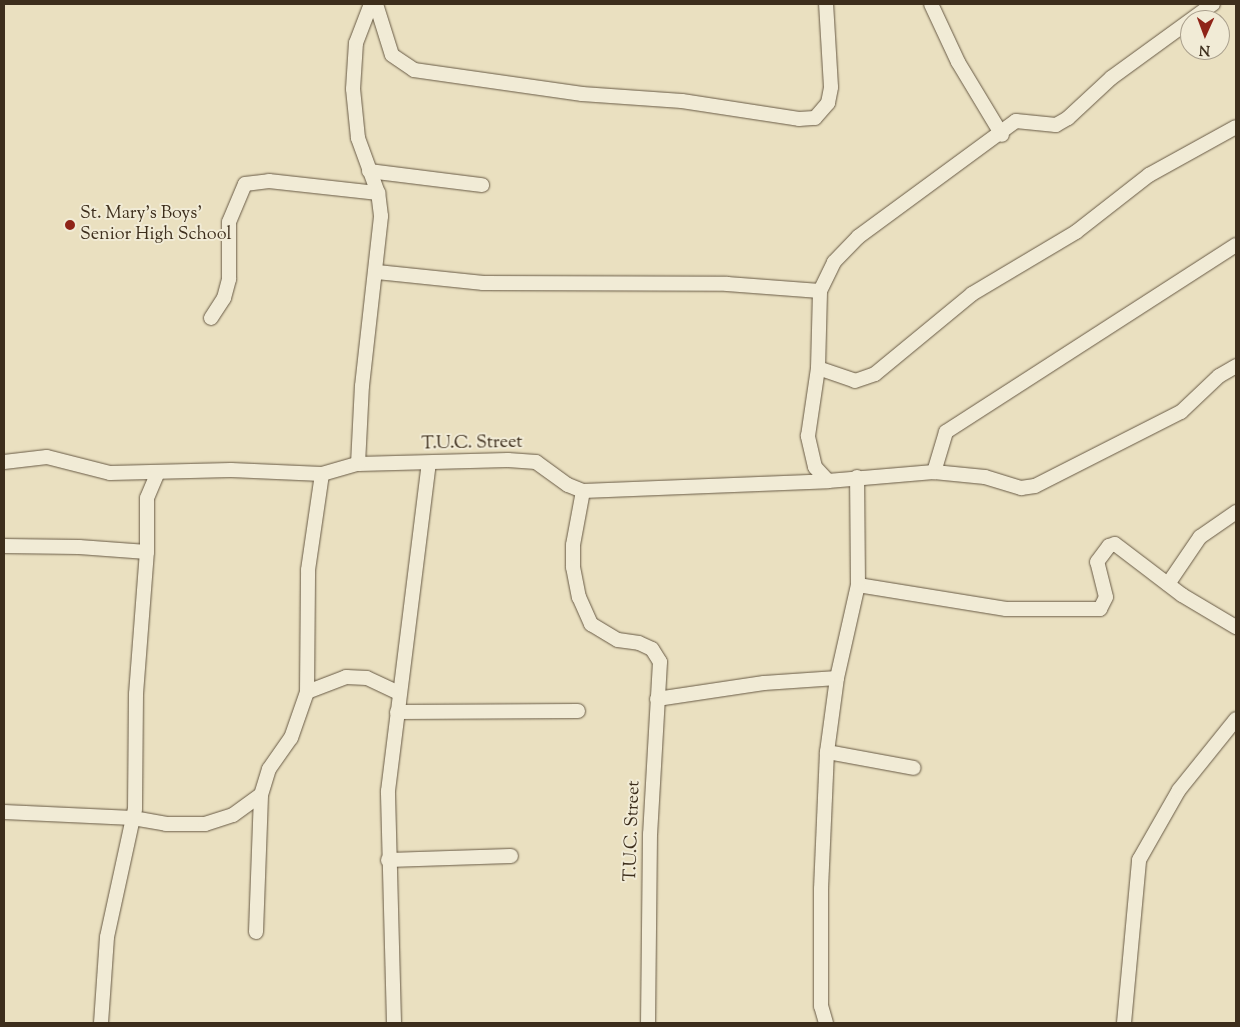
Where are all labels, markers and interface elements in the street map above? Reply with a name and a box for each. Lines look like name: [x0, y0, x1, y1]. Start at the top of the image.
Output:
north arrow: [1180, 10, 1230, 60]
text: N: [1199, 39, 1210, 59]
place label: St. Mary's Boys' Senior High School: [80, 204, 231, 246]
marker: St. Mary's Boys' Senior High School: [64, 219, 76, 231]
street label: T.U.C. Street: [421, 432, 523, 456]
street label: T.U.C. Street: [620, 780, 646, 882]

